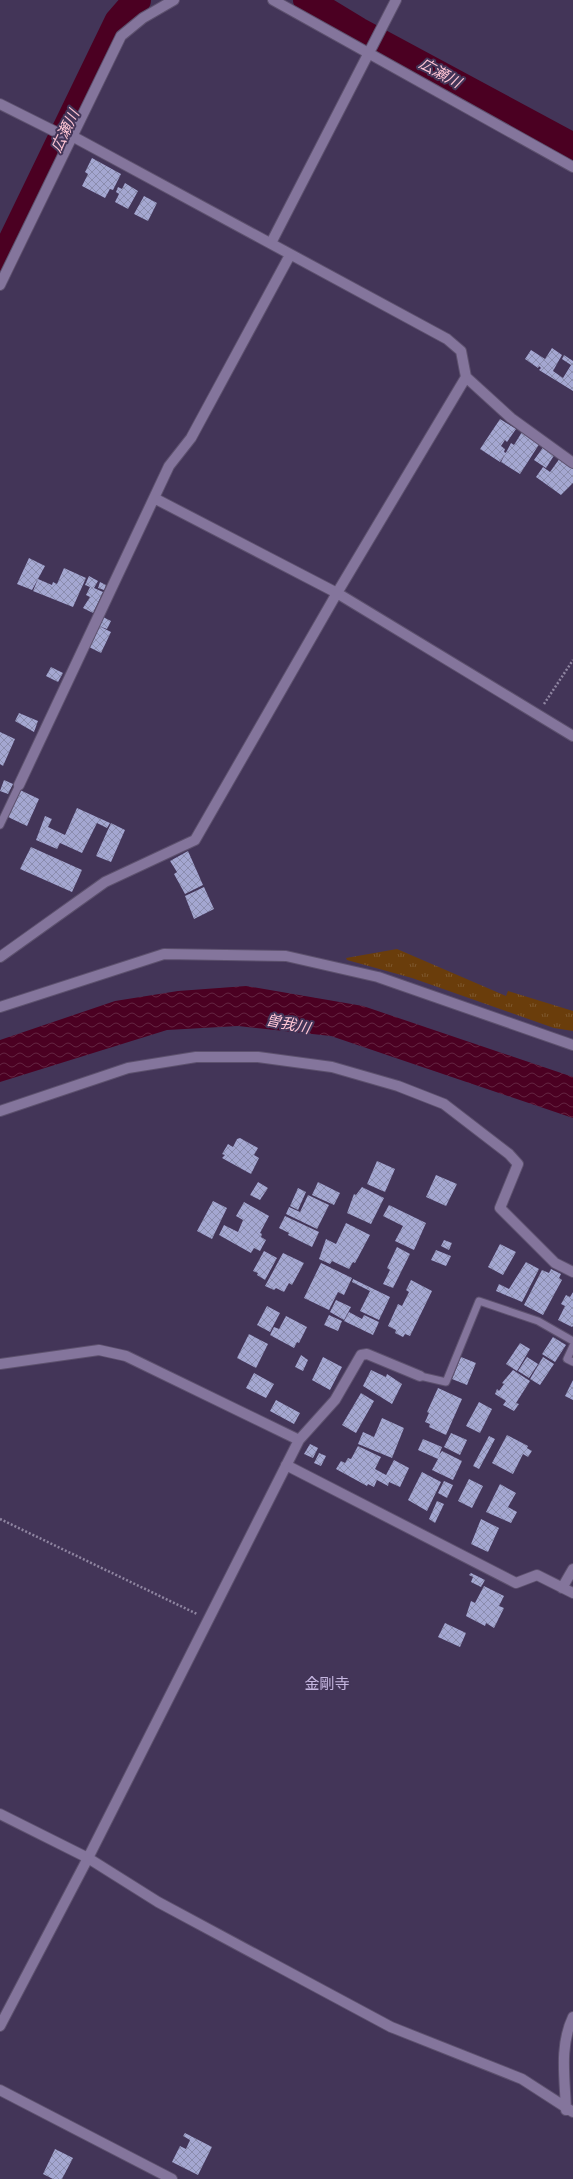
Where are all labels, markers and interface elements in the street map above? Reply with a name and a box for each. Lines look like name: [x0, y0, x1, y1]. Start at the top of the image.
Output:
water label: 広瀬川: [416, 54, 466, 93]
water label: 広瀬川: [47, 105, 84, 155]
water label: 曽我川: [264, 1011, 314, 1038]
district label: 金剛寺: [304, 1675, 350, 1693]

